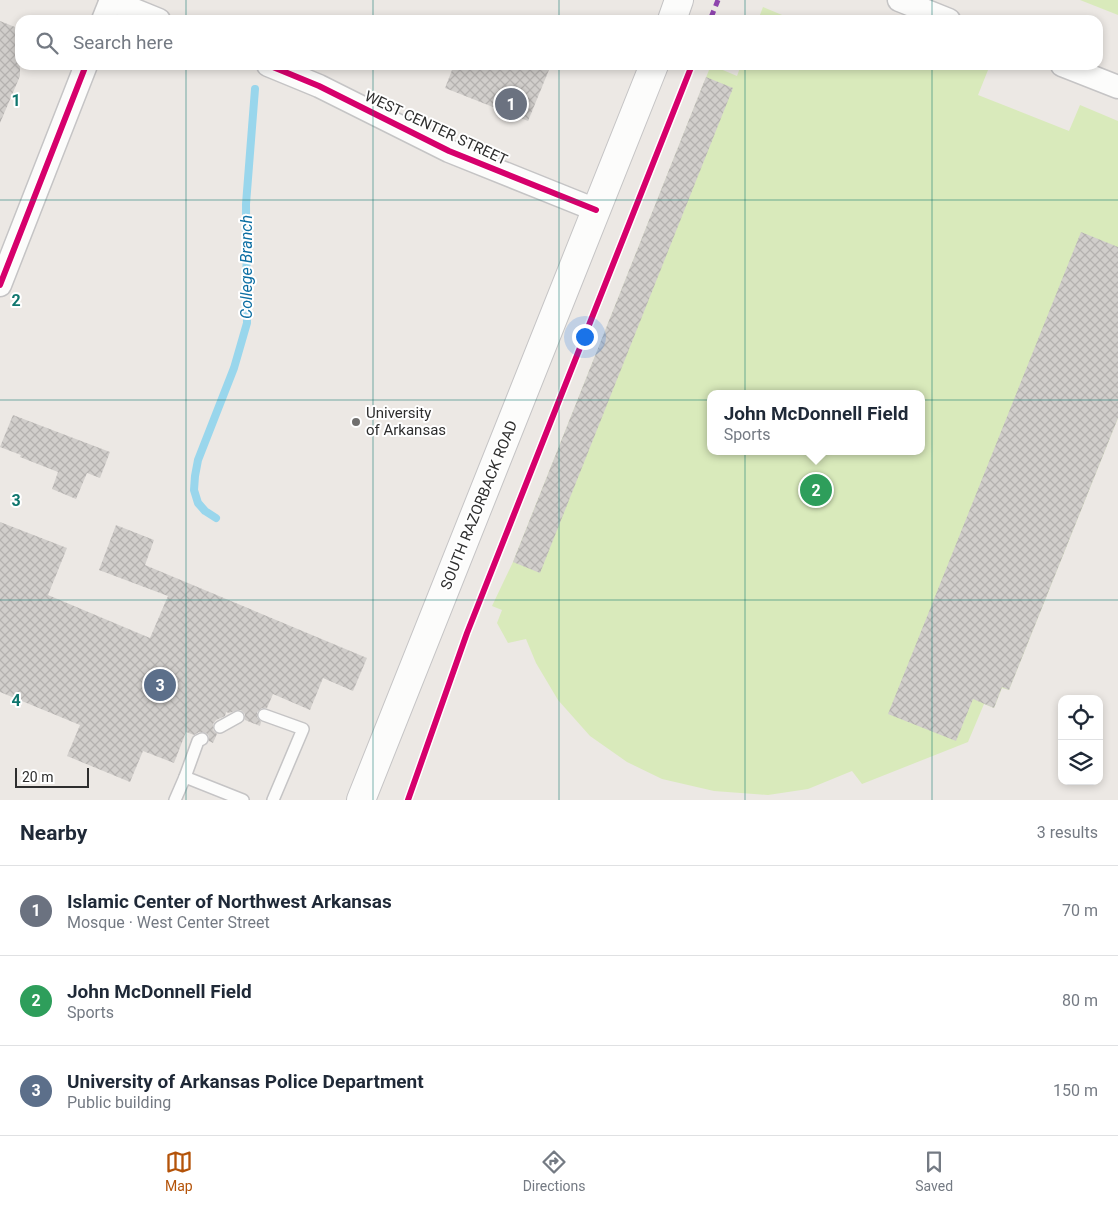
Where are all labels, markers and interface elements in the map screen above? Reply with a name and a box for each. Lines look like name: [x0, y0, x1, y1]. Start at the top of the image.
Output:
search box: [15, 15, 1103, 70]
icon: search: [33, 29, 61, 57]
text: Search here: [73, 31, 173, 54]
pin: 1: [495, 85, 527, 123]
street label: WEST CENTER STREET: [362, 87, 510, 169]
text: 1: [11, 91, 21, 110]
water label: College Branch: [237, 215, 256, 319]
text: 2: [11, 291, 21, 310]
your location: [572, 324, 598, 350]
popup: [707, 390, 925, 455]
text: John McDonnell Field: [724, 402, 908, 425]
place label: University of Arkansas: [366, 404, 446, 439]
marker: University of Arkansas: [350, 416, 362, 428]
street label: SOUTH RAZORBACK ROAD: [437, 418, 521, 592]
text: Sports: [724, 425, 771, 444]
pin: 2: [800, 471, 832, 509]
text: 3: [11, 491, 21, 510]
pin: 3: [144, 666, 176, 704]
text: 4: [11, 691, 21, 710]
map controls: [1058, 695, 1103, 785]
button: locate: [1058, 695, 1103, 740]
button: layers: [1058, 740, 1103, 785]
scale bar: [15, 765, 89, 788]
text: 20 m: [22, 769, 54, 785]
text: Nearby: [20, 821, 87, 845]
text: 3 results: [1037, 823, 1098, 842]
text: Islamic Center of Northwest Arkansas: [67, 890, 392, 913]
text: 1: [31, 901, 41, 920]
text: 70 m: [1062, 901, 1098, 920]
text: Mosque · West Center Street: [67, 913, 270, 932]
text: John McDonnell Field: [67, 980, 252, 1003]
text: 2: [31, 991, 41, 1010]
text: 80 m: [1062, 991, 1098, 1010]
text: Sports: [67, 1003, 114, 1022]
text: University of Arkansas Police Department: [67, 1070, 424, 1093]
text: 3: [31, 1081, 41, 1100]
text: 150 m: [1053, 1081, 1098, 1100]
text: Public building: [67, 1093, 171, 1112]
tab: Map: [165, 1148, 193, 1194]
tab: Directions: [523, 1148, 586, 1194]
tab: Saved: [915, 1148, 953, 1194]

